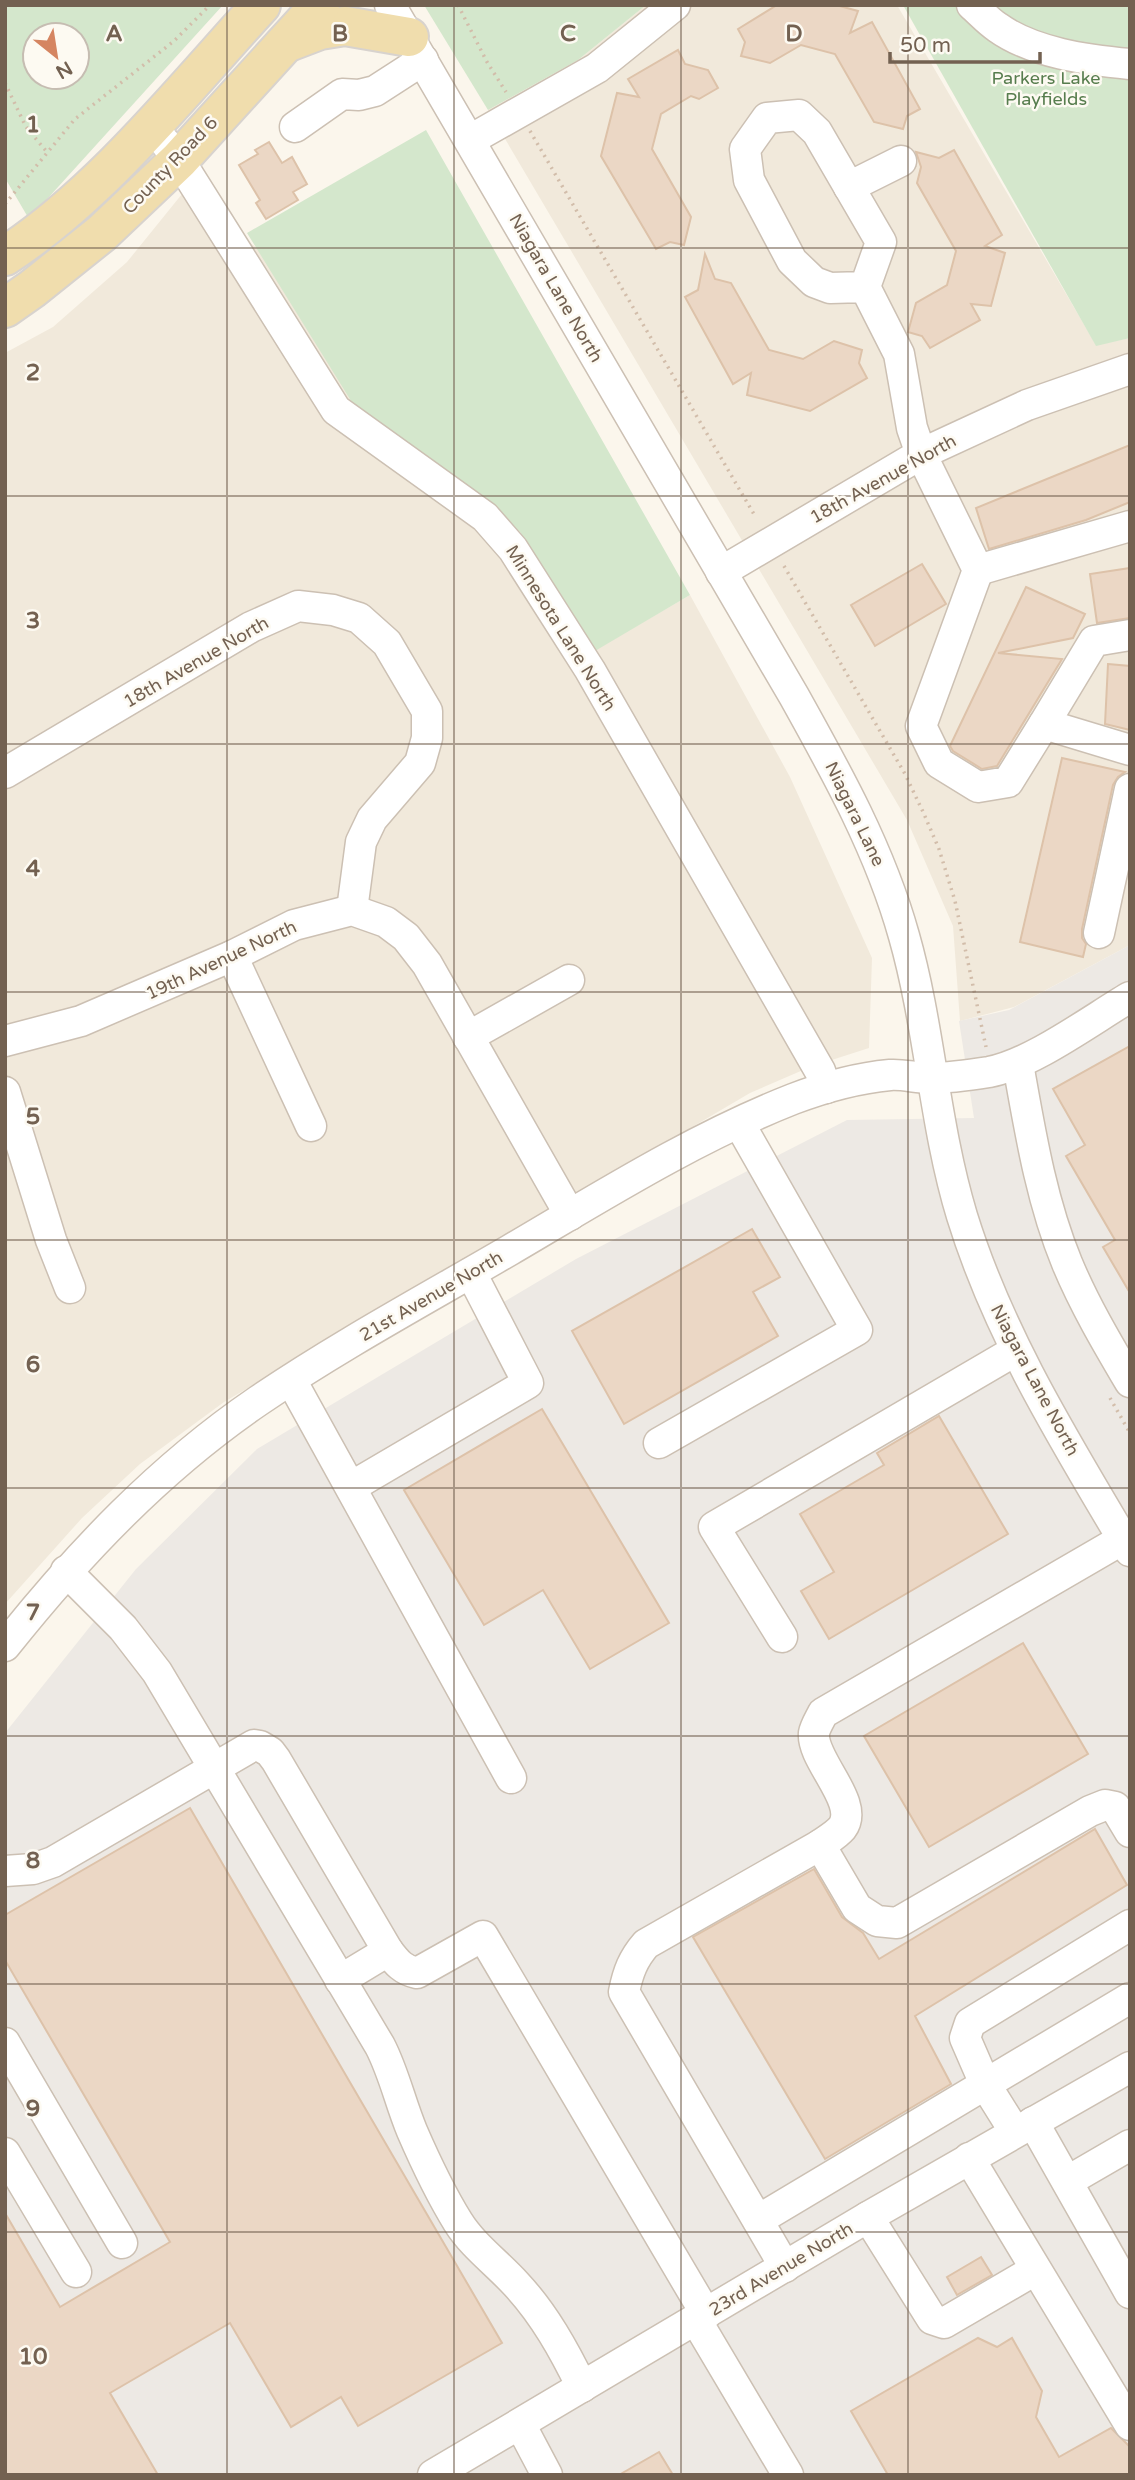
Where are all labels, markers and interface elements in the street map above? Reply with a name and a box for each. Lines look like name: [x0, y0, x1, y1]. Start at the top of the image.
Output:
text: A: [105, 20, 123, 48]
text: B: [332, 20, 348, 48]
text: C: [560, 20, 576, 48]
text: D: [785, 20, 803, 48]
north arrow: [21, 21, 91, 91]
scale bar: [890, 21, 1040, 65]
text: 50 m: [900, 33, 951, 58]
text: N: [52, 57, 76, 83]
park label: Parkers Lake Playfields: [991, 67, 1101, 110]
text: 1: [26, 111, 40, 139]
street label: County Road 6: [118, 112, 222, 218]
street label: Niagara Lane North: [504, 210, 608, 366]
text: 2: [26, 359, 40, 387]
street label: 18th Avenue North: [806, 430, 960, 528]
street label: Minnesota Lane North: [501, 541, 621, 715]
text: 3: [26, 607, 40, 635]
street label: 18th Avenue North: [119, 611, 273, 713]
street label: Niagara Lane: [820, 758, 890, 870]
text: 4: [26, 855, 41, 883]
street label: 19th Avenue North: [142, 915, 300, 1005]
text: 5: [26, 1103, 40, 1131]
street label: 21st Avenue North: [355, 1246, 507, 1346]
street label: Niagara Lane North: [986, 1301, 1084, 1459]
text: 6: [26, 1351, 40, 1379]
text: 7: [26, 1599, 40, 1627]
text: 8: [26, 1847, 40, 1875]
text: 9: [26, 2095, 40, 2123]
street label: 23rd Avenue North: [705, 2217, 857, 2321]
text: 10: [19, 2343, 47, 2371]

